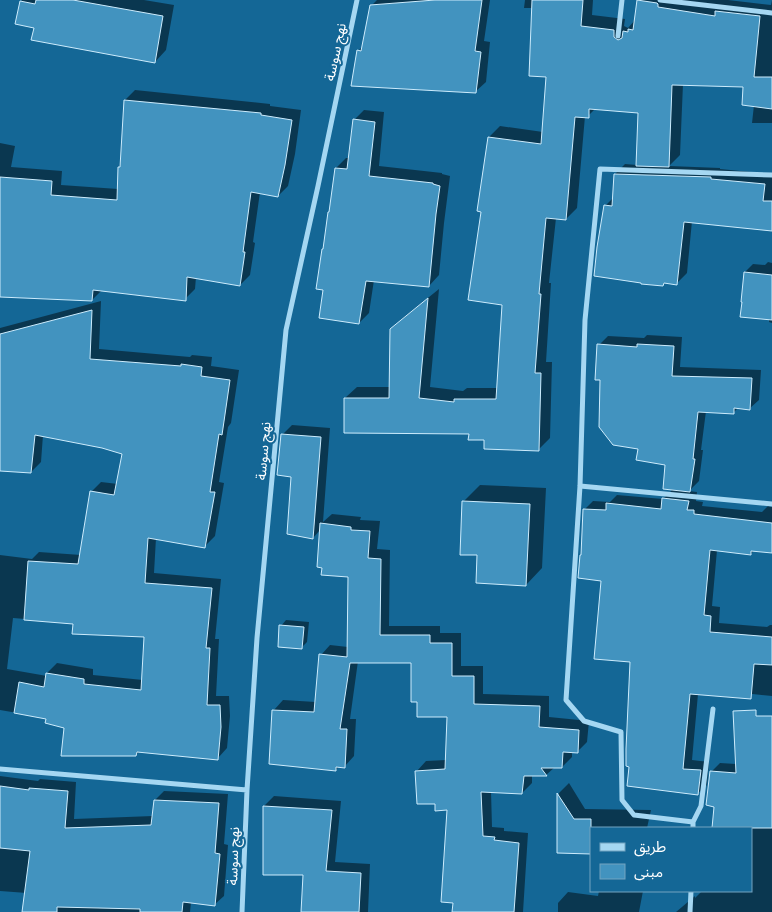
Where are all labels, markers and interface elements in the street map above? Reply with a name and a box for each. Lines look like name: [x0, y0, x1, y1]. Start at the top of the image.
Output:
street label: نهج سوسة: [321, 21, 352, 83]
street label: نهج سوسة: [252, 421, 277, 481]
street label: نهج سوسة: [224, 826, 245, 886]
legend: [590, 827, 752, 892]
text: طريق: [634, 838, 666, 857]
text: مبنى: [634, 863, 663, 881]

